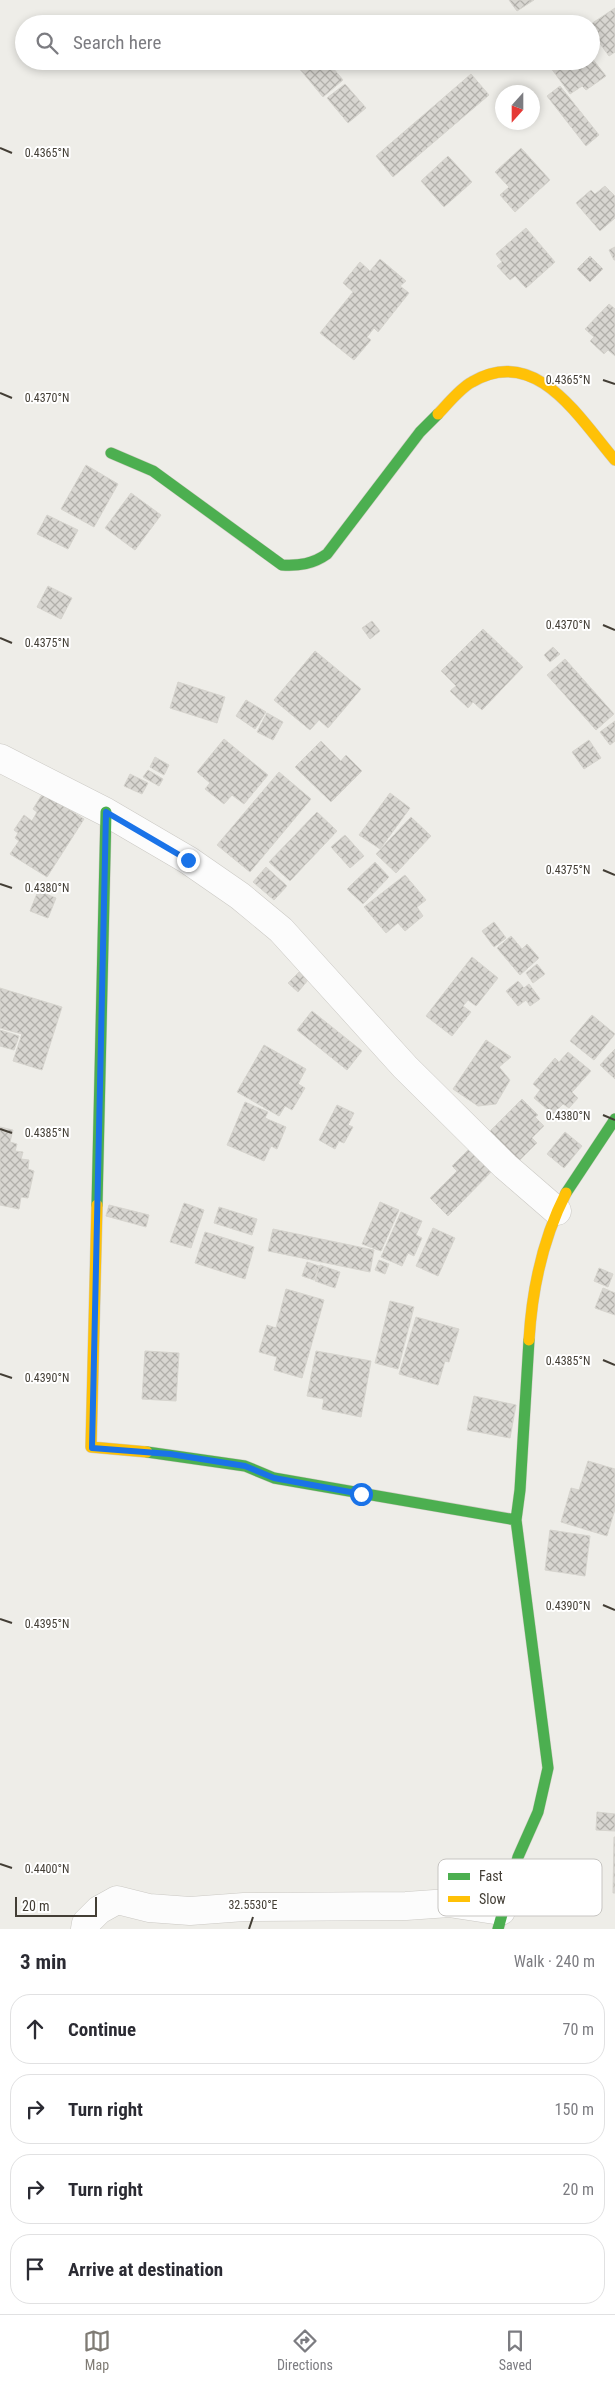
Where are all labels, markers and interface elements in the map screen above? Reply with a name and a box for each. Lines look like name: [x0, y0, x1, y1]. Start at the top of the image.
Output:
search box: [15, 15, 600, 70]
icon: search: [33, 29, 61, 57]
text: Search here: [73, 31, 161, 54]
north arrow: [495, 85, 540, 130]
text: 0.4365°N: [25, 146, 69, 160]
text: 0.4365°N: [546, 373, 590, 387]
text: 0.4370°N: [25, 391, 69, 405]
text: 0.4370°N: [546, 618, 590, 632]
text: 0.4375°N: [25, 636, 69, 650]
route end: [177, 849, 200, 872]
text: 0.4375°N: [546, 863, 590, 877]
text: 0.4380°N: [25, 881, 69, 895]
text: 0.4380°N: [546, 1109, 590, 1123]
text: 0.4385°N: [25, 1126, 69, 1140]
text: 0.4385°N: [546, 1354, 590, 1368]
text: 0.4390°N: [25, 1371, 69, 1385]
route start: [350, 1483, 373, 1506]
text: 0.4390°N: [546, 1599, 590, 1613]
text: 0.4395°N: [25, 1617, 69, 1631]
legend: [438, 1859, 602, 1916]
text: 0.4400°N: [25, 1862, 69, 1876]
text: Fast: [479, 1868, 503, 1884]
text: Slow: [479, 1891, 506, 1907]
scale bar: [15, 1894, 98, 1917]
text: 20 m: [22, 1898, 50, 1914]
text: 32.5530°E: [228, 1898, 278, 1912]
text: 3 min: [20, 1950, 67, 1974]
text: Walk · 240 m: [514, 1952, 595, 1971]
icon: ahead: [21, 2015, 49, 2043]
text: Continue: [68, 2018, 136, 2041]
text: 70 m: [562, 2020, 594, 2039]
icon: right: [21, 2095, 49, 2123]
text: Turn right: [68, 2098, 143, 2121]
text: 150 m: [555, 2100, 594, 2119]
icon: right: [21, 2175, 49, 2203]
text: Turn right: [68, 2178, 143, 2201]
text: 20 m: [562, 2180, 594, 2199]
icon: arrive: [21, 2255, 49, 2283]
text: Arrive at destination: [68, 2258, 223, 2281]
tab: Map: [83, 2327, 111, 2373]
tab: Directions: [277, 2327, 333, 2373]
tab: Saved: [499, 2327, 532, 2373]

